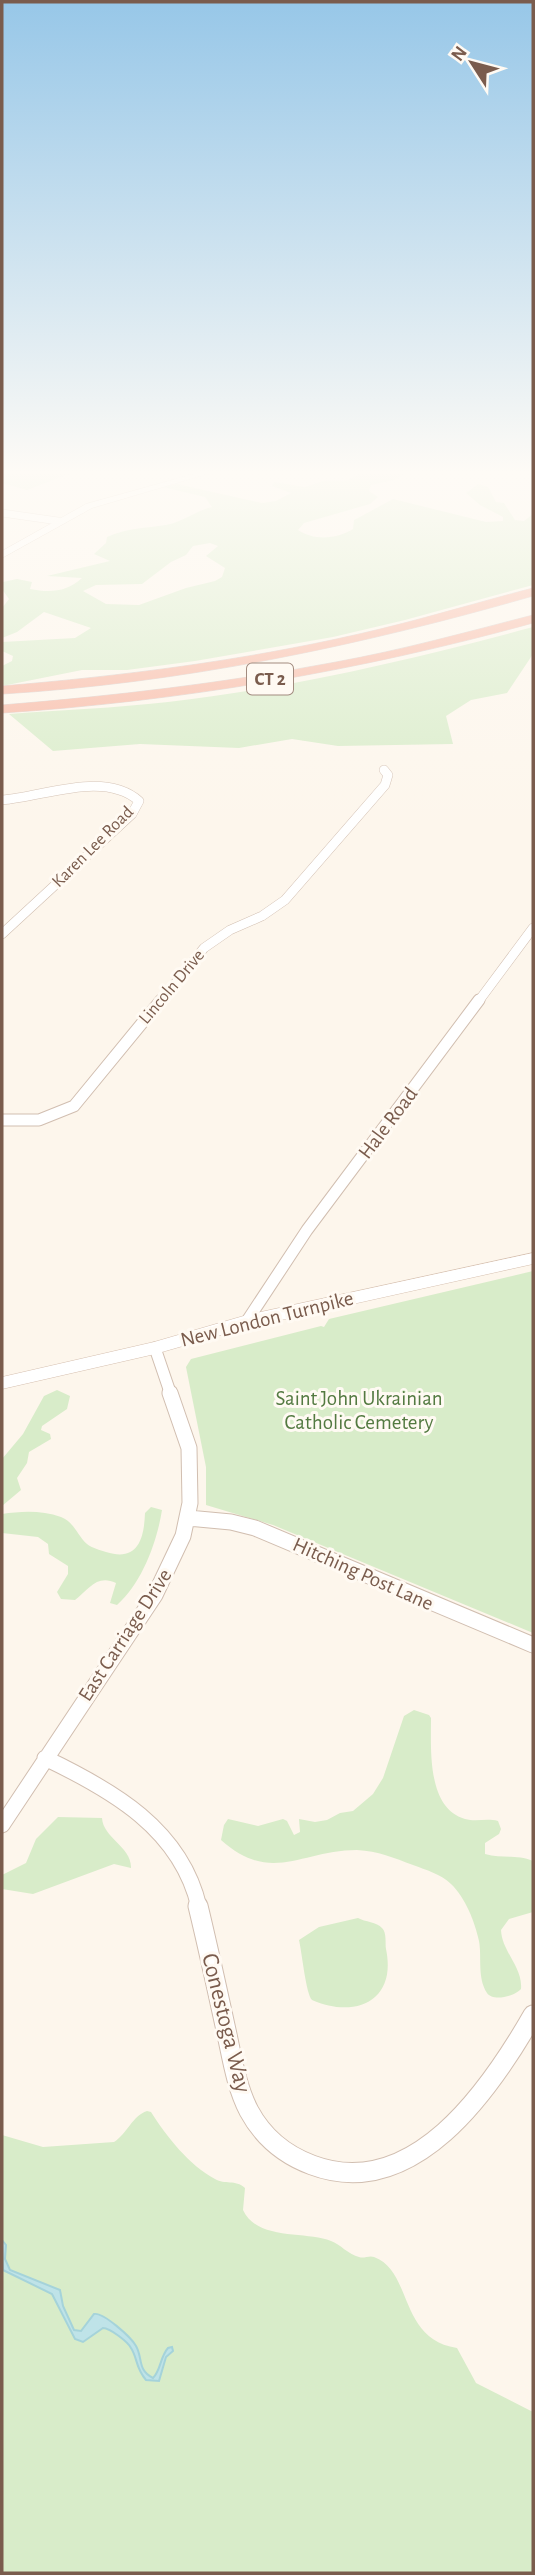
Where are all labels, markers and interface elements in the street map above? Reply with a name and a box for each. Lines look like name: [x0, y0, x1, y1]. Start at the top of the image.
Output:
north arrow: [437, 28, 507, 98]
text: N: [448, 43, 471, 65]
road number: CT 2: [247, 664, 293, 694]
street label: Karen Lee Road: [49, 803, 137, 891]
street label: Lincoln Drive: [136, 946, 208, 1028]
street label: Hale Road: [354, 1083, 422, 1163]
street label: New London Turnpike: [178, 1287, 356, 1351]
park label: Saint John Ukrainian Catholic Cemetery: [275, 1388, 443, 1433]
street label: Hitching Post Lane: [290, 1534, 436, 1614]
street label: East Carriage Drive: [74, 1565, 176, 1705]
street label: Conestoga Way: [197, 1951, 255, 2095]

